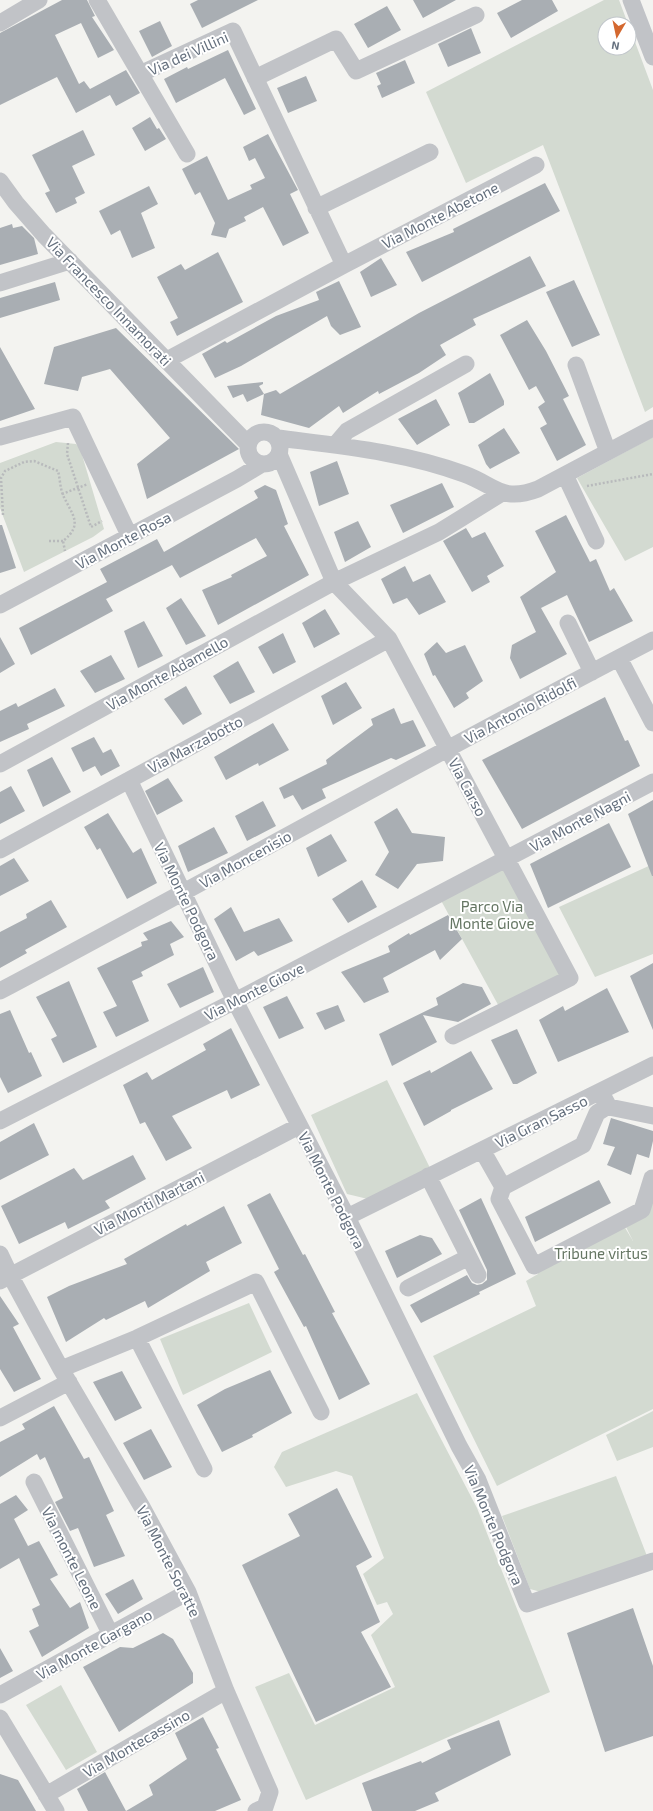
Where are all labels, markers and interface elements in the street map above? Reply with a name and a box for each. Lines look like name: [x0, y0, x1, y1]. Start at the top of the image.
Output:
north arrow: [597, 16, 637, 56]
street label: Via dei Villini: [145, 27, 231, 79]
text: N: [610, 39, 620, 53]
street label: Via Monte Abetone: [379, 178, 501, 252]
street label: Via Francesco Innamorati: [43, 233, 175, 369]
street label: Via Monte Rosa: [72, 507, 174, 573]
street label: Via Monte Adamello: [103, 632, 231, 714]
street label: Via Antonio Ridolfi: [461, 673, 579, 747]
street label: Via Marzabotto: [145, 711, 245, 777]
street label: Via Carso: [445, 755, 491, 819]
street label: Via Monte Nagni: [527, 787, 633, 855]
street label: Via Moncenisio: [196, 826, 294, 892]
street label: Via Monte Podgora: [151, 839, 223, 963]
park label: Parco Via Monte Giove: [450, 897, 535, 932]
street label: Via Monte Giove: [201, 958, 307, 1024]
street label: Via Gran Sasso: [492, 1091, 590, 1151]
street label: Via Monte Podgora: [295, 1128, 369, 1252]
street label: Via Monti Martani: [91, 1167, 207, 1239]
park label: Tribune virtus: [554, 1244, 648, 1262]
street label: Via Monte Podgora: [461, 1462, 527, 1588]
street label: Via Monte Soratte: [133, 1502, 205, 1620]
street label: Via monte Leone: [38, 1504, 106, 1612]
street label: Via Monte Gargano: [33, 1605, 155, 1683]
street label: Via Montecassino: [79, 1705, 193, 1781]

